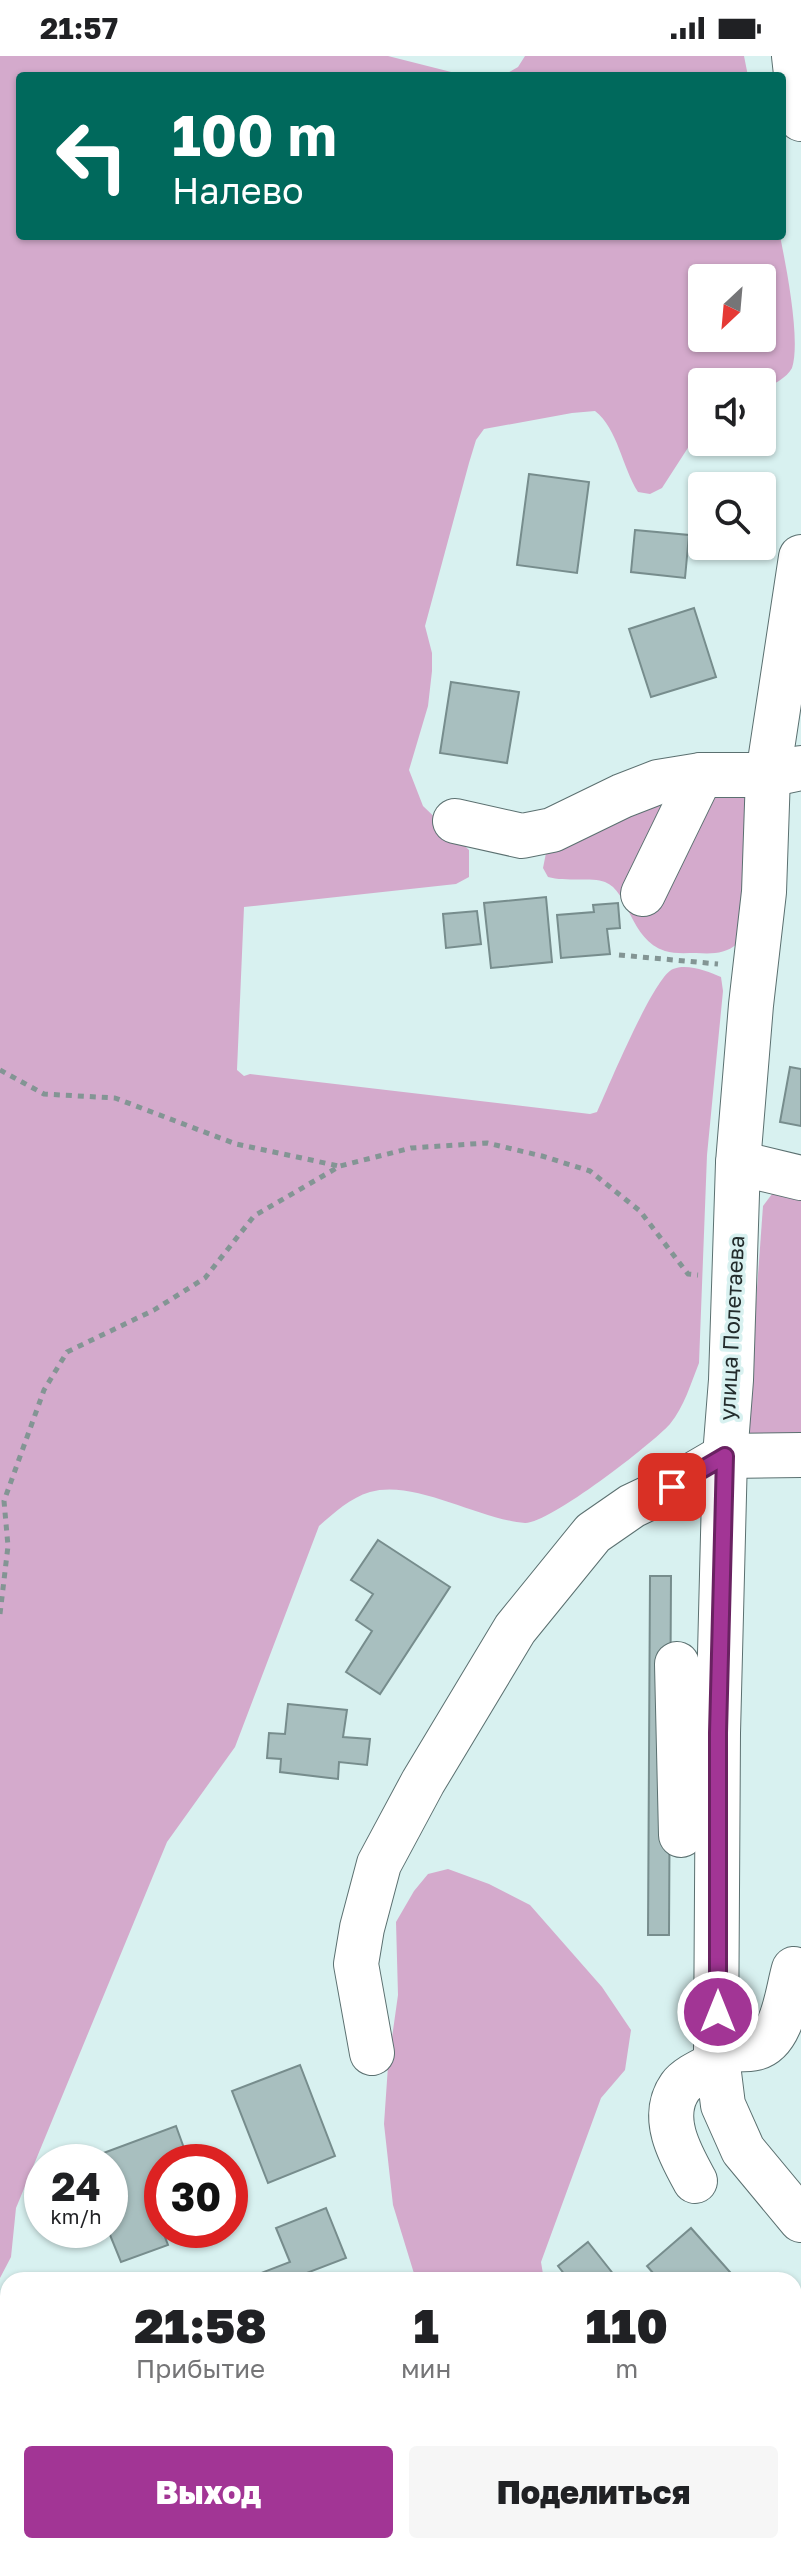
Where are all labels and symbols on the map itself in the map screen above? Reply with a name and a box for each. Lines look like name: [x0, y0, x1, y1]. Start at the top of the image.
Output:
north arrow: [688, 264, 776, 352]
street label: улица Полетаева: [713, 1235, 749, 1421]
pin: [638, 1453, 706, 1521]
position arrow: [676, 1970, 760, 2054]
speed limit sign: 30: [144, 2144, 248, 2248]

